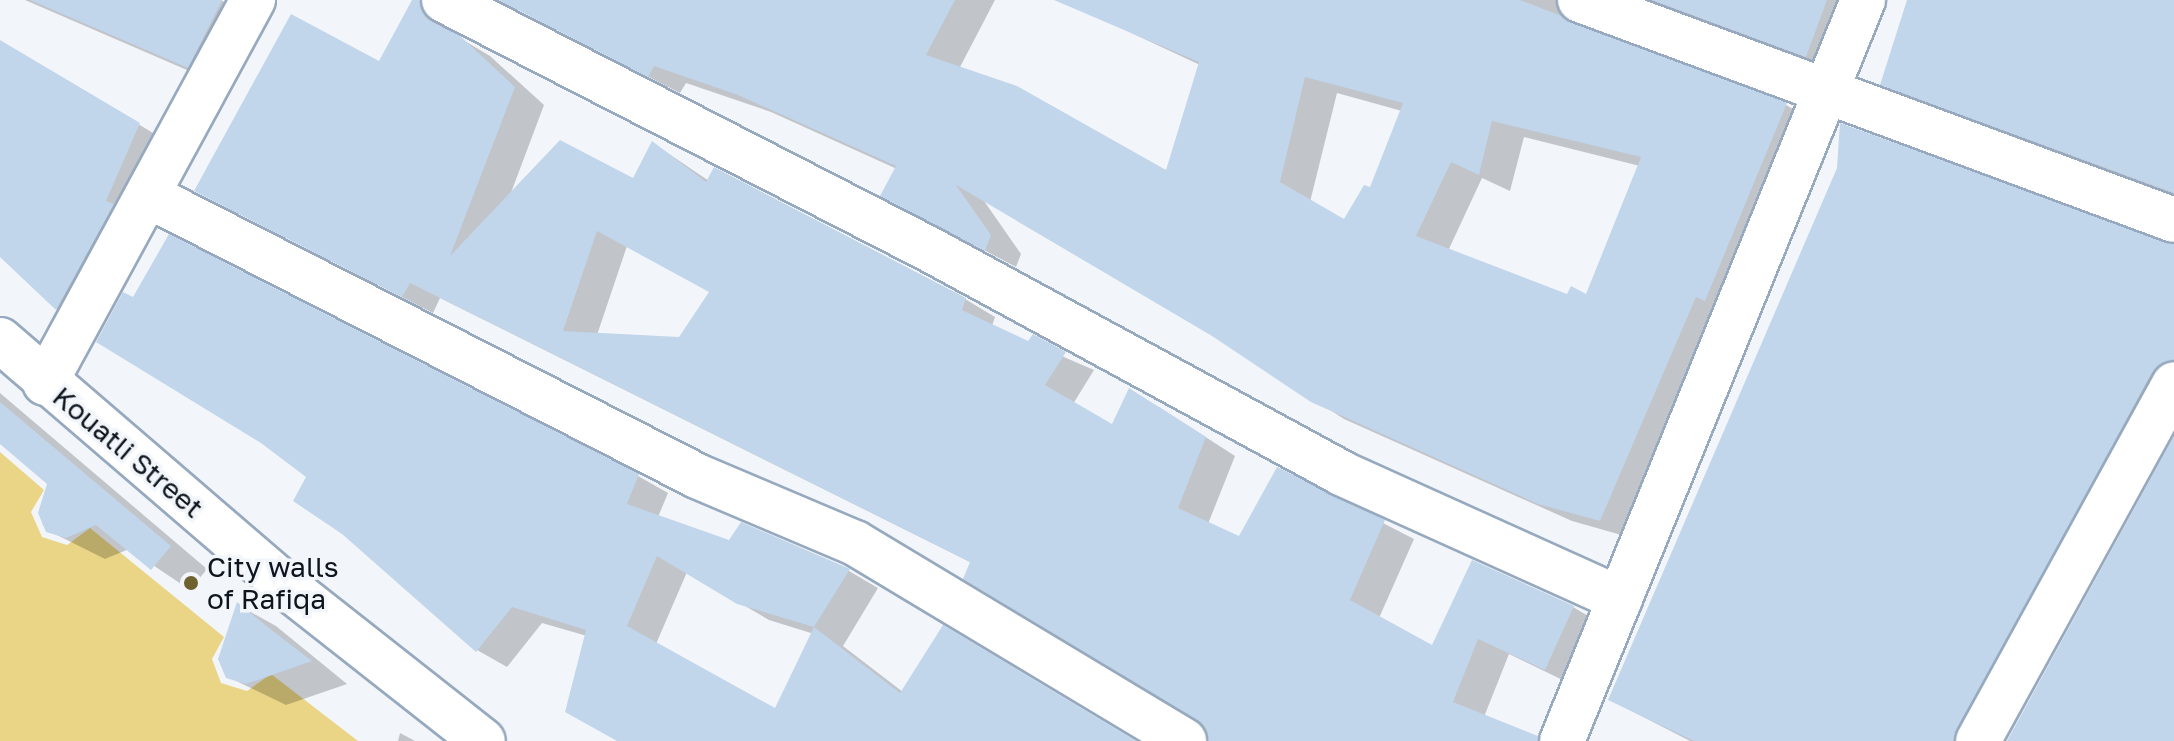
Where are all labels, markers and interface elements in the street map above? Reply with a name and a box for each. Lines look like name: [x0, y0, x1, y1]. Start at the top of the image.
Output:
street label: Kouatli Street: [46, 379, 210, 525]
place label: City walls of Rafiqa: [207, 550, 339, 616]
marker: City walls of Rafiqa: [182, 574, 200, 592]

